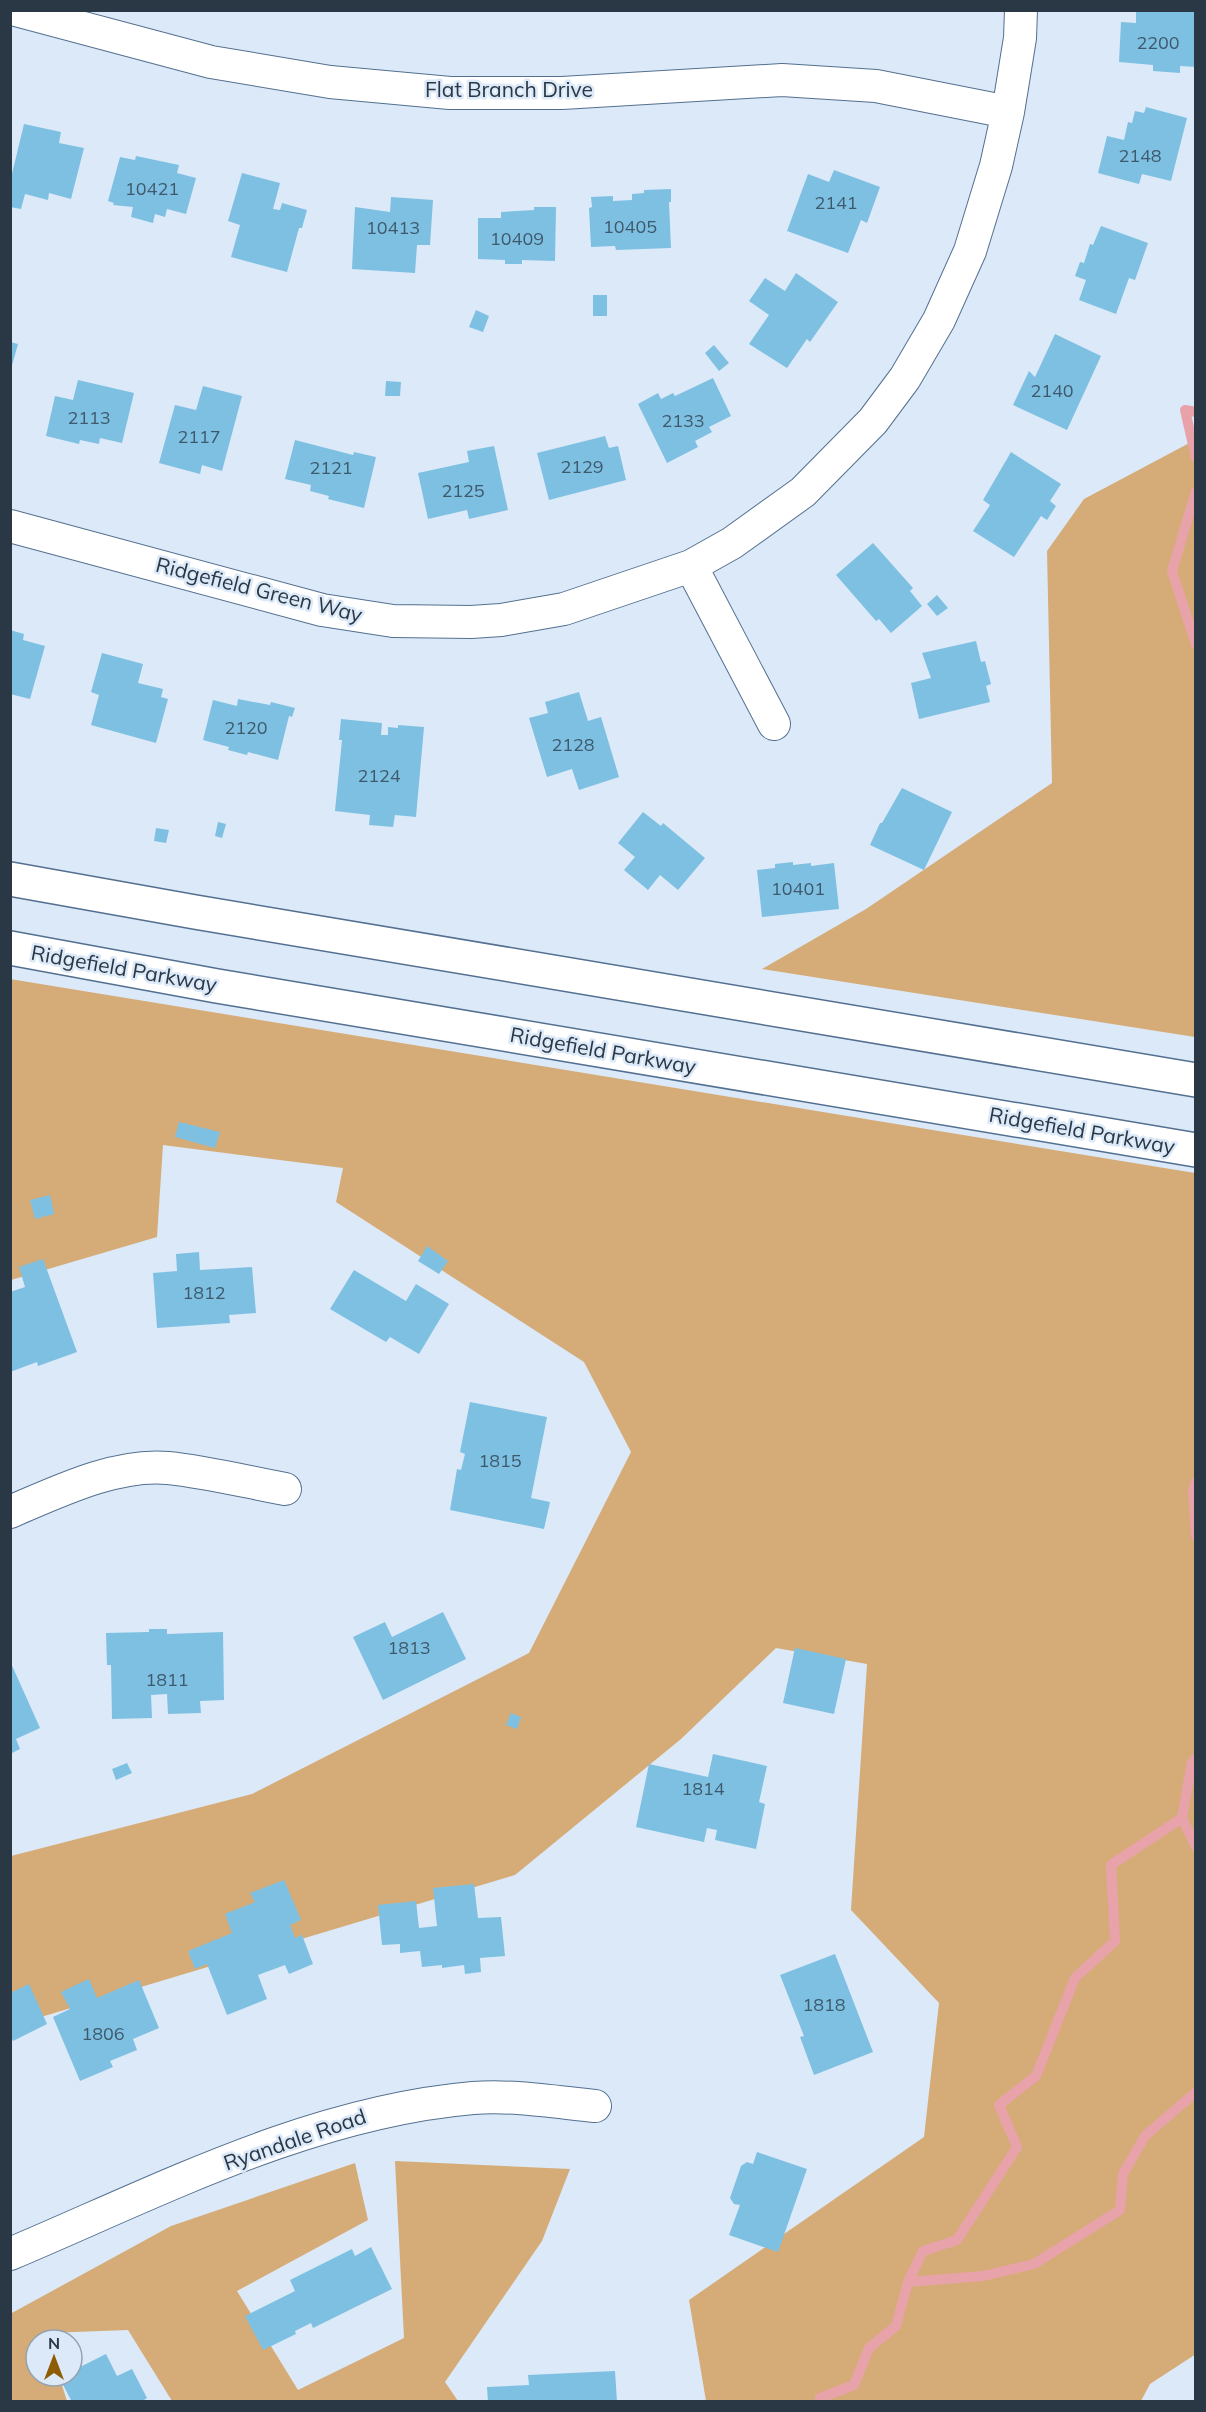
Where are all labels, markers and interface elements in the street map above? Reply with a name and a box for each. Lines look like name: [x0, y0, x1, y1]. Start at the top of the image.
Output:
house number: 2200: [1136, 31, 1180, 54]
street label: Flat Branch Drive: [425, 76, 593, 102]
house number: 2148: [1118, 144, 1162, 167]
house number: 10421: [125, 177, 179, 200]
house number: 2141: [814, 191, 858, 214]
house number: 10405: [603, 215, 657, 238]
house number: 10413: [366, 216, 420, 239]
house number: 10409: [490, 227, 544, 250]
house number: 2140: [1030, 379, 1074, 402]
house number: 2113: [67, 406, 111, 429]
house number: 2133: [661, 409, 705, 432]
house number: 2117: [177, 425, 221, 448]
house number: 2129: [560, 455, 604, 478]
house number: 2121: [309, 456, 353, 479]
house number: 2125: [441, 479, 485, 502]
street label: Ridgefield Green Way: [153, 551, 365, 627]
house number: 2120: [224, 716, 268, 739]
house number: 2128: [551, 733, 595, 756]
house number: 2124: [357, 764, 401, 787]
house number: 10401: [771, 877, 825, 900]
street label: Ridgefield Parkway: [29, 939, 219, 997]
street label: Ridgefield Parkway: [508, 1021, 698, 1079]
street label: Ridgefield Parkway: [987, 1101, 1177, 1159]
house number: 1812: [182, 1281, 226, 1304]
house number: 1815: [478, 1449, 522, 1472]
house number: 1813: [387, 1636, 431, 1659]
house number: 1811: [145, 1668, 189, 1691]
house number: 1814: [681, 1777, 725, 1800]
house number: 1818: [802, 1993, 846, 2016]
house number: 1806: [81, 2022, 125, 2045]
street label: Ryandale Road: [220, 2103, 369, 2176]
north arrow: [24, 2328, 84, 2388]
text: N: [48, 2333, 60, 2353]

